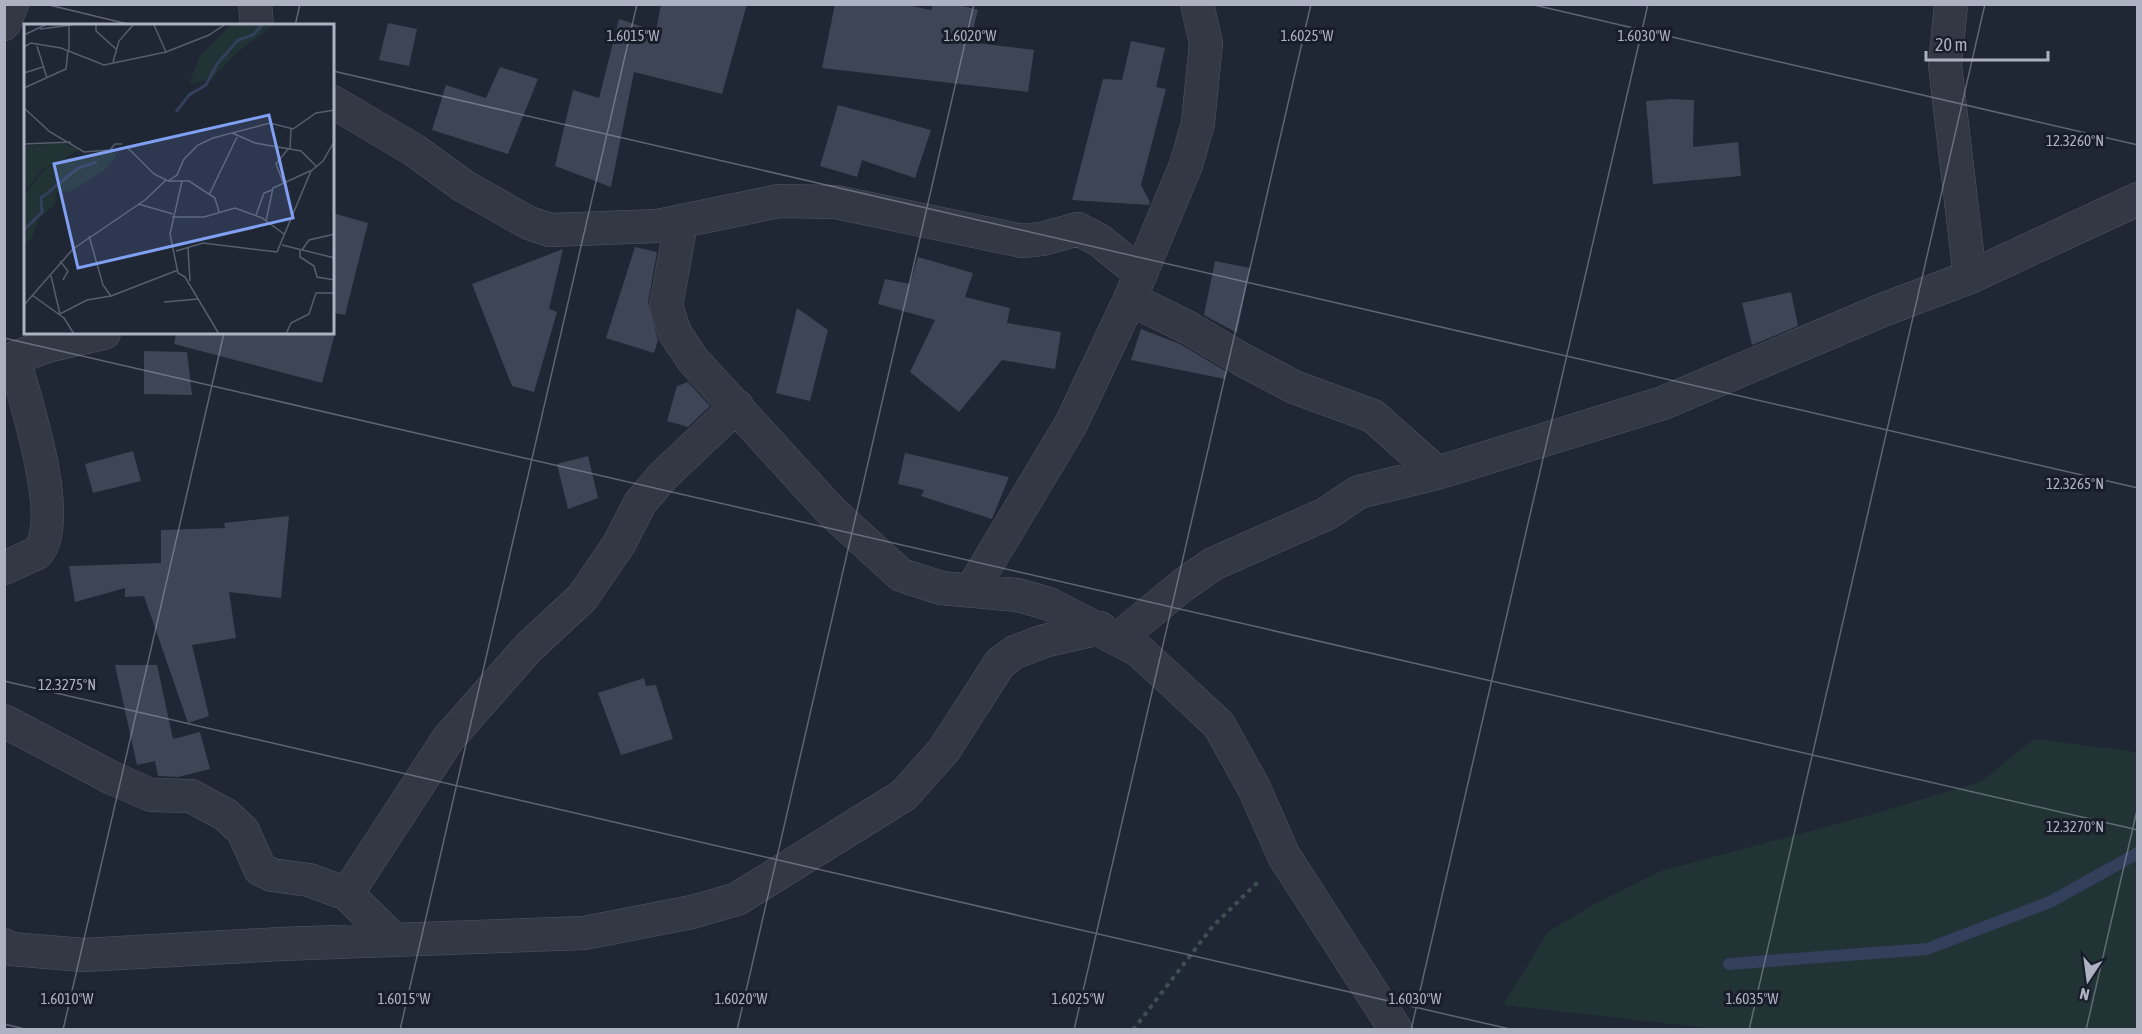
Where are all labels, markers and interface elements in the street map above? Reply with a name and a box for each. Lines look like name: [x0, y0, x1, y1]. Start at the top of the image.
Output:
inset map: [24, 24, 334, 334]
scale bar: [1926, 24, 2048, 62]
text: 1.6015°W: [607, 27, 660, 44]
text: 1.6020°W: [944, 27, 997, 44]
text: 1.6025°W: [1281, 27, 1334, 44]
text: 1.6030°W: [1618, 27, 1671, 44]
text: 20 m: [1935, 34, 1967, 55]
text: 12.3260°N: [2046, 132, 2104, 149]
text: 12.3265°N: [2046, 475, 2104, 492]
text: 12.3275°N: [38, 676, 96, 693]
text: 12.3270°N: [2046, 818, 2104, 835]
north arrow: [2058, 950, 2118, 1010]
text: N: [2078, 985, 2091, 1004]
text: 1.6010°W: [41, 990, 94, 1007]
text: 1.6015°W: [378, 990, 431, 1007]
text: 1.6020°W: [715, 990, 768, 1007]
text: 1.6025°W: [1052, 990, 1105, 1007]
text: 1.6030°W: [1389, 990, 1442, 1007]
text: 1.6035°W: [1726, 990, 1779, 1007]

